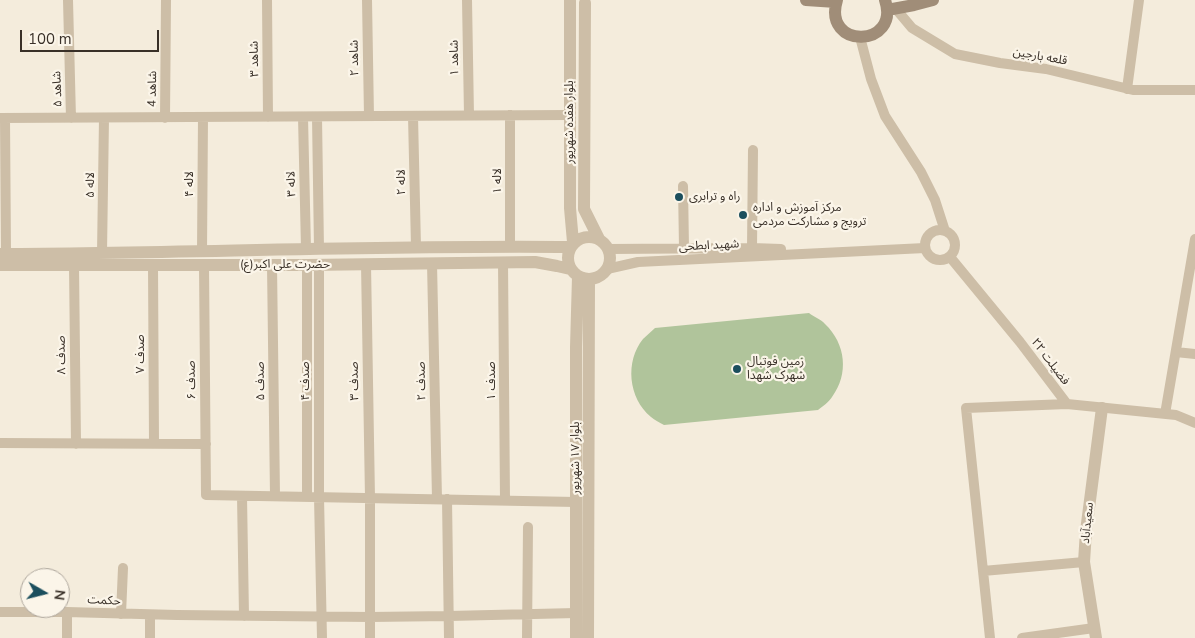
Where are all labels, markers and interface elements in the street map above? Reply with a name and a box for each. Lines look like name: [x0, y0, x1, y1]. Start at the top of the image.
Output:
scale bar: [22, 20, 161, 52]
text: 100 m: [28, 29, 72, 49]
street label: شاهد ۲: [347, 40, 363, 76]
street label: شاهد ۱: [447, 40, 463, 76]
street label: شاهد ۳: [247, 41, 263, 77]
street label: قلعه بارجین: [1012, 45, 1068, 69]
street label: شاهد ۵: [50, 71, 66, 107]
street label: شاهد 4: [145, 71, 161, 107]
street label: بلوار هفده شهریور: [563, 80, 577, 164]
street label: لاله ۱: [491, 168, 505, 194]
street label: لاله ۲: [395, 169, 409, 195]
street label: لاله ۴: [183, 171, 197, 197]
street label: لاله ۳: [284, 171, 300, 197]
street label: لاله ۵: [84, 172, 98, 198]
place label: راه و ترابری: [689, 190, 740, 204]
marker: راه و ترابری: [673, 191, 685, 203]
place label: مرکز آموزش و اداره ترویج و مشارکت مردمی: [753, 201, 866, 229]
marker: مرکز آموزش و اداره ترویج و مشارکت مردمی: [737, 209, 749, 221]
street label: شهید ابطحی: [678, 237, 740, 255]
street label: حضرت علی اکبر(ع): [240, 258, 330, 272]
street label: صدف ۸: [54, 335, 70, 375]
street label: صدف ۷: [134, 335, 148, 373]
street label: فضیلت ۲۲: [1028, 336, 1072, 388]
place label: زمین فوتبال شهرک شهدا: [747, 355, 805, 383]
street label: صدف ۶: [184, 360, 200, 400]
street label: صدف ۵: [253, 361, 269, 401]
street label: صدف ۳: [347, 361, 363, 401]
street label: صدف ۲: [414, 361, 430, 401]
street label: صدف ۴: [299, 362, 313, 400]
street label: صدف ۱: [485, 362, 499, 400]
marker: زمین فوتبال شهرک شهدا: [731, 363, 743, 375]
street label: بلوار ۱۷ شهریور: [569, 421, 583, 495]
street label: سعیدآباد: [1079, 501, 1097, 545]
north arrow: [20, 568, 70, 618]
text: N: [49, 588, 69, 602]
street label: حکمت: [87, 593, 121, 609]

